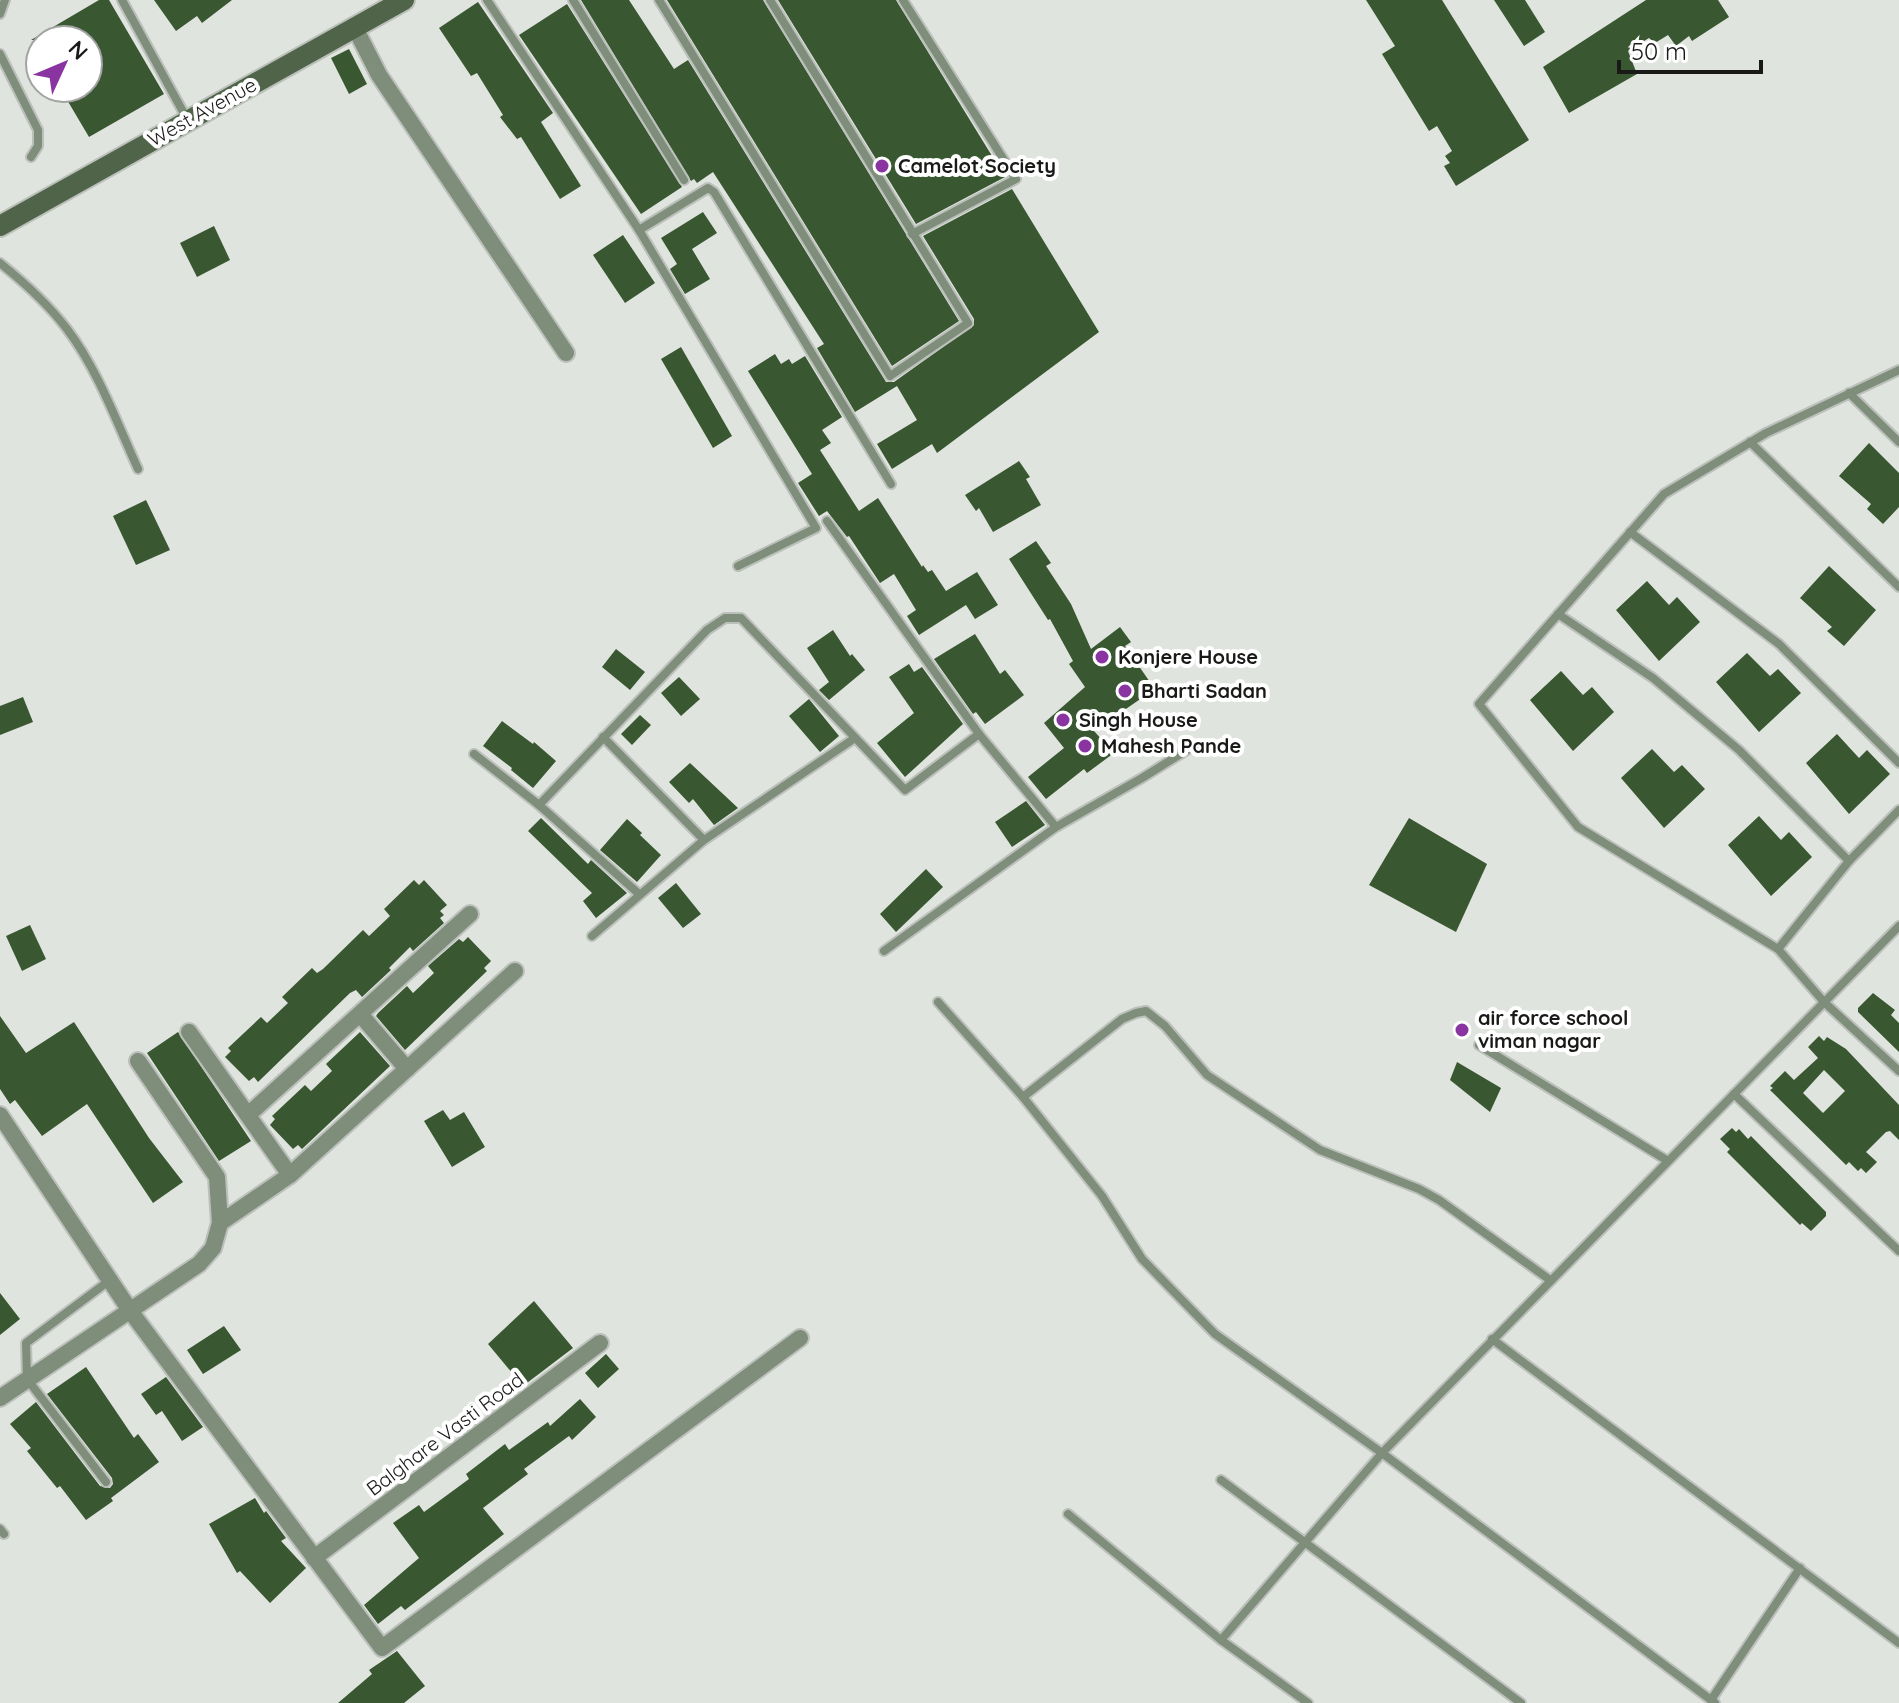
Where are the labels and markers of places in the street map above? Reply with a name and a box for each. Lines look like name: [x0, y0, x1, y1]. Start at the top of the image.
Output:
place label: Camelot Society: [898, 153, 1056, 178]
marker: Camelot Society: [873, 157, 891, 175]
place label: Konjere House: [1118, 644, 1258, 669]
marker: Konjere House: [1093, 648, 1111, 666]
place label: Bharti Sadan: [1141, 678, 1267, 703]
marker: Bharti Sadan: [1116, 682, 1134, 700]
place label: Singh House: [1079, 707, 1198, 732]
marker: Singh House: [1054, 711, 1072, 729]
place label: Mahesh Pande: [1101, 733, 1241, 758]
marker: Mahesh Pande: [1076, 737, 1094, 755]
place label: air force school viman nagar: [1478, 1005, 1628, 1053]
marker: air force school viman nagar: [1453, 1021, 1471, 1039]

